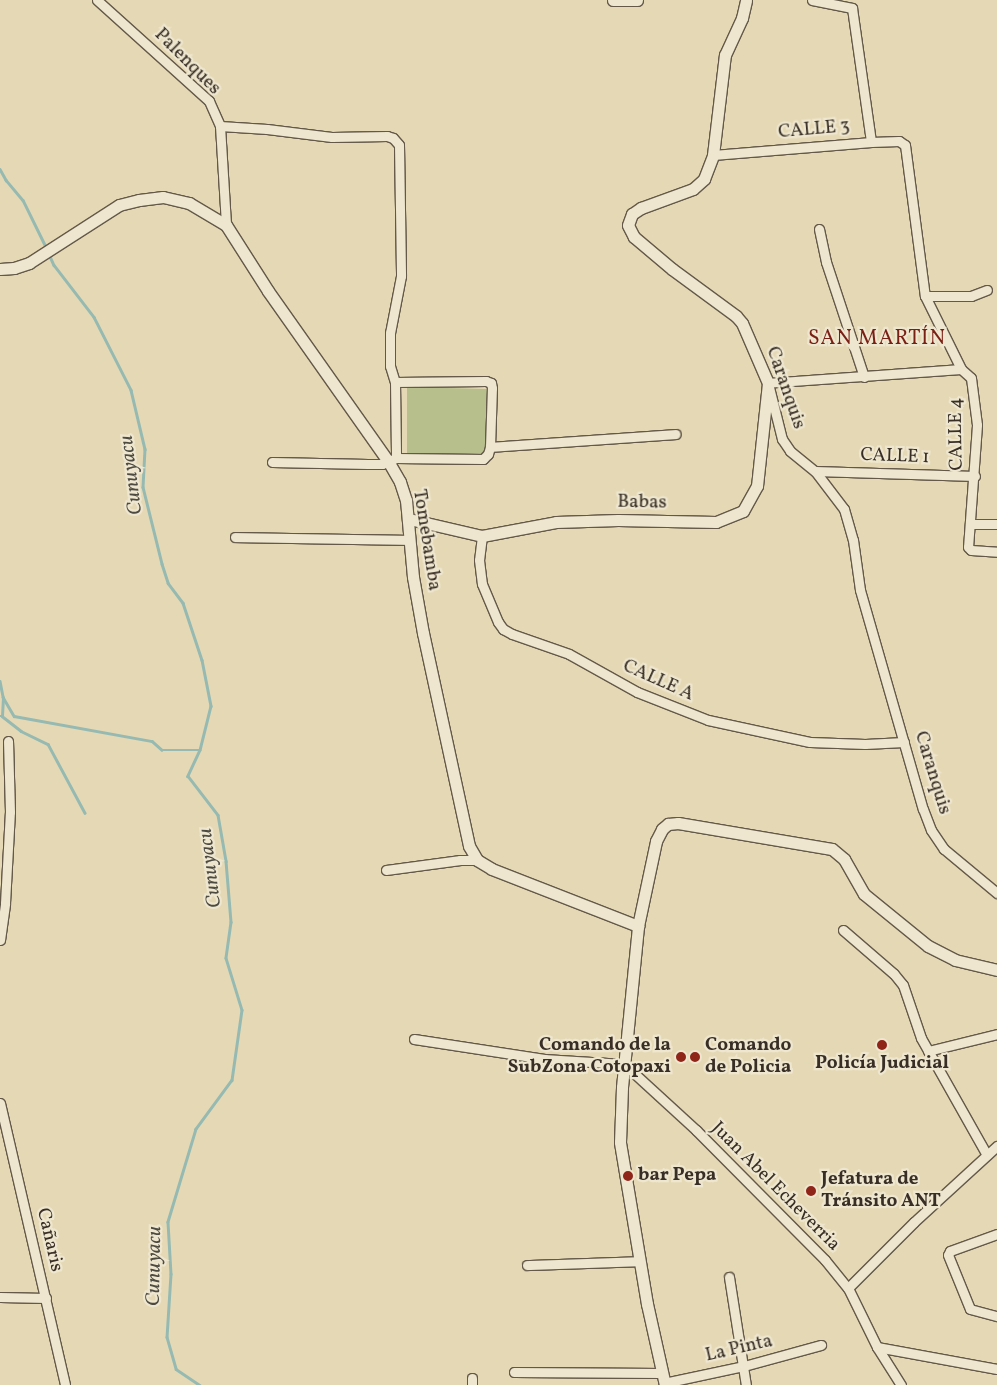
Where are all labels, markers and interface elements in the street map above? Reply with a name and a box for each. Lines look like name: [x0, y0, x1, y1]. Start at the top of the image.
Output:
street label: Palenques: [149, 24, 225, 100]
street label: CALLE 3: [777, 116, 851, 144]
district label: SAN MARTÍN: [807, 326, 947, 352]
street label: Caranquis: [760, 344, 810, 432]
street label: CALLE 4: [945, 397, 969, 471]
water label: Cunuyacu: [115, 434, 149, 516]
street label: CALLE 1: [860, 444, 930, 470]
street label: Tomebamba: [407, 488, 445, 592]
street label: Babas: [617, 491, 667, 515]
street label: CALLE A: [619, 655, 697, 707]
street label: Caranquis: [909, 729, 955, 817]
water label: Cunuyacu: [194, 827, 228, 909]
place label: Comando de la SubZona Cotopaxi: [508, 1035, 671, 1079]
place label: Comando de Policia: [705, 1035, 791, 1079]
marker: Policía Judicial: [876, 1039, 888, 1051]
marker: Comando de la SubZona Cotopaxi: [675, 1051, 687, 1063]
marker: Comando de Policia: [689, 1051, 701, 1063]
place label: Policía Judicial: [815, 1053, 949, 1075]
street label: Juan Abel Echeverria: [706, 1118, 844, 1256]
place label: bar Pepa: [638, 1165, 716, 1187]
place label: Jefatura de Tránsito ANT: [821, 1169, 941, 1213]
marker: bar Pepa: [622, 1170, 634, 1182]
marker: Jefatura de Tránsito ANT: [805, 1185, 817, 1197]
street label: Cañaris: [31, 1206, 67, 1274]
water label: Cunuyacu: [142, 1226, 168, 1306]
street label: La Pinta: [703, 1330, 775, 1368]

